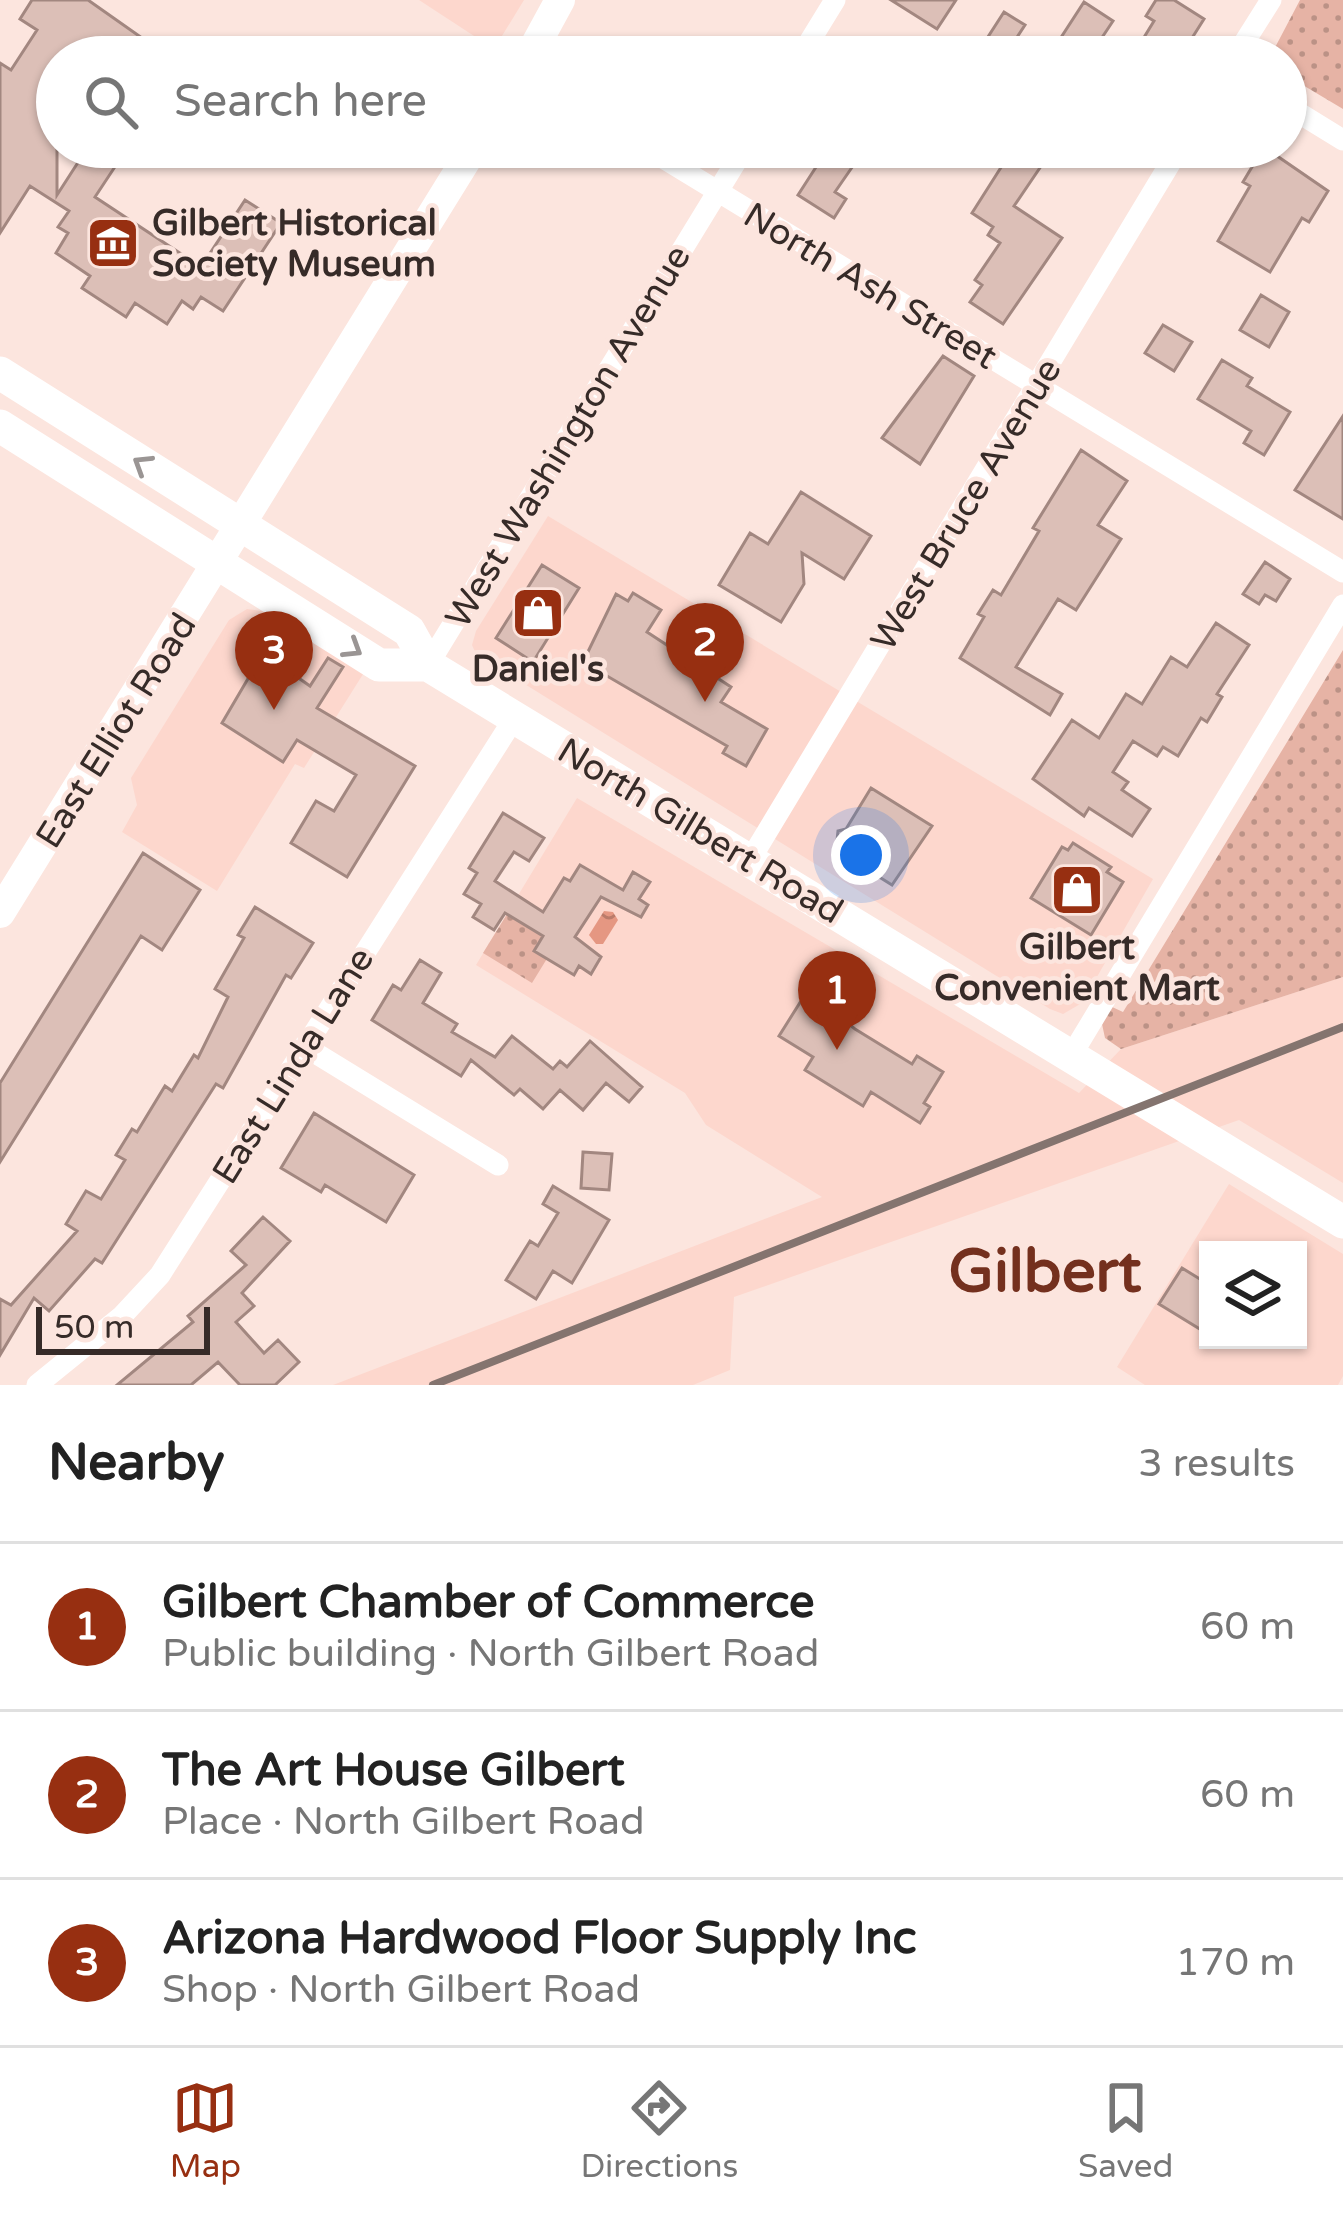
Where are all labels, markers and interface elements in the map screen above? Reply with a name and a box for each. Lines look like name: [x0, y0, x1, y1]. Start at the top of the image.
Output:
search box: [36, 36, 1307, 168]
icon: search: [78, 69, 144, 135]
text: Search here: [174, 75, 427, 129]
street label: North Ash Street: [736, 194, 1004, 379]
place label: Gilbert Historical Society Museum: [152, 202, 437, 286]
museum icon: Gilbert Historical Society Museum: [85, 215, 141, 271]
street label: West Washington Avenue: [437, 238, 700, 636]
street label: West Bruce Avenue: [862, 351, 1071, 659]
one-way arrow: [134, 456, 156, 478]
shop icon: Daniel's: [510, 585, 566, 641]
pin: 2: [666, 603, 744, 702]
street label: East Elliot Road: [27, 606, 206, 856]
pin: 3: [235, 611, 313, 710]
one-way arrow: [339, 635, 361, 657]
place label: Daniel's: [472, 648, 604, 691]
street label: North Gilbert Road: [550, 729, 850, 933]
your location: [831, 825, 891, 885]
shop icon: Gilbert Convenient Mart: [1049, 862, 1105, 918]
place label: Gilbert Convenient Mart: [934, 926, 1220, 1010]
street label: East Linda Lane: [203, 940, 383, 1192]
pin: 1: [798, 951, 876, 1050]
district label: Gilbert: [948, 1236, 1142, 1308]
map controls: [1199, 1241, 1307, 1349]
button: layers: [1199, 1241, 1307, 1349]
scale bar: [36, 1301, 210, 1354]
text: 50 m: [54, 1308, 134, 1347]
text: Nearby: [48, 1432, 225, 1494]
text: 3 results: [1138, 1440, 1295, 1487]
text: Gilbert Chamber of Commerce: [162, 1576, 814, 1630]
text: 1: [75, 1603, 99, 1650]
text: 60 m: [1200, 1603, 1295, 1650]
text: Public building · North Gilbert Road: [162, 1630, 819, 1677]
text: The Art House Gilbert: [162, 1744, 625, 1798]
text: 2: [75, 1771, 99, 1818]
text: 60 m: [1200, 1771, 1295, 1818]
text: Place · North Gilbert Road: [162, 1798, 645, 1845]
text: Arizona Hardwood Floor Supply Inc: [162, 1912, 917, 1966]
text: 3: [75, 1939, 99, 1986]
text: 170 m: [1176, 1939, 1295, 1986]
text: Shop · North Gilbert Road: [162, 1966, 640, 2013]
tab: Map: [170, 2075, 241, 2186]
tab: Directions: [581, 2075, 738, 2186]
tab: Saved: [1078, 2075, 1173, 2186]

